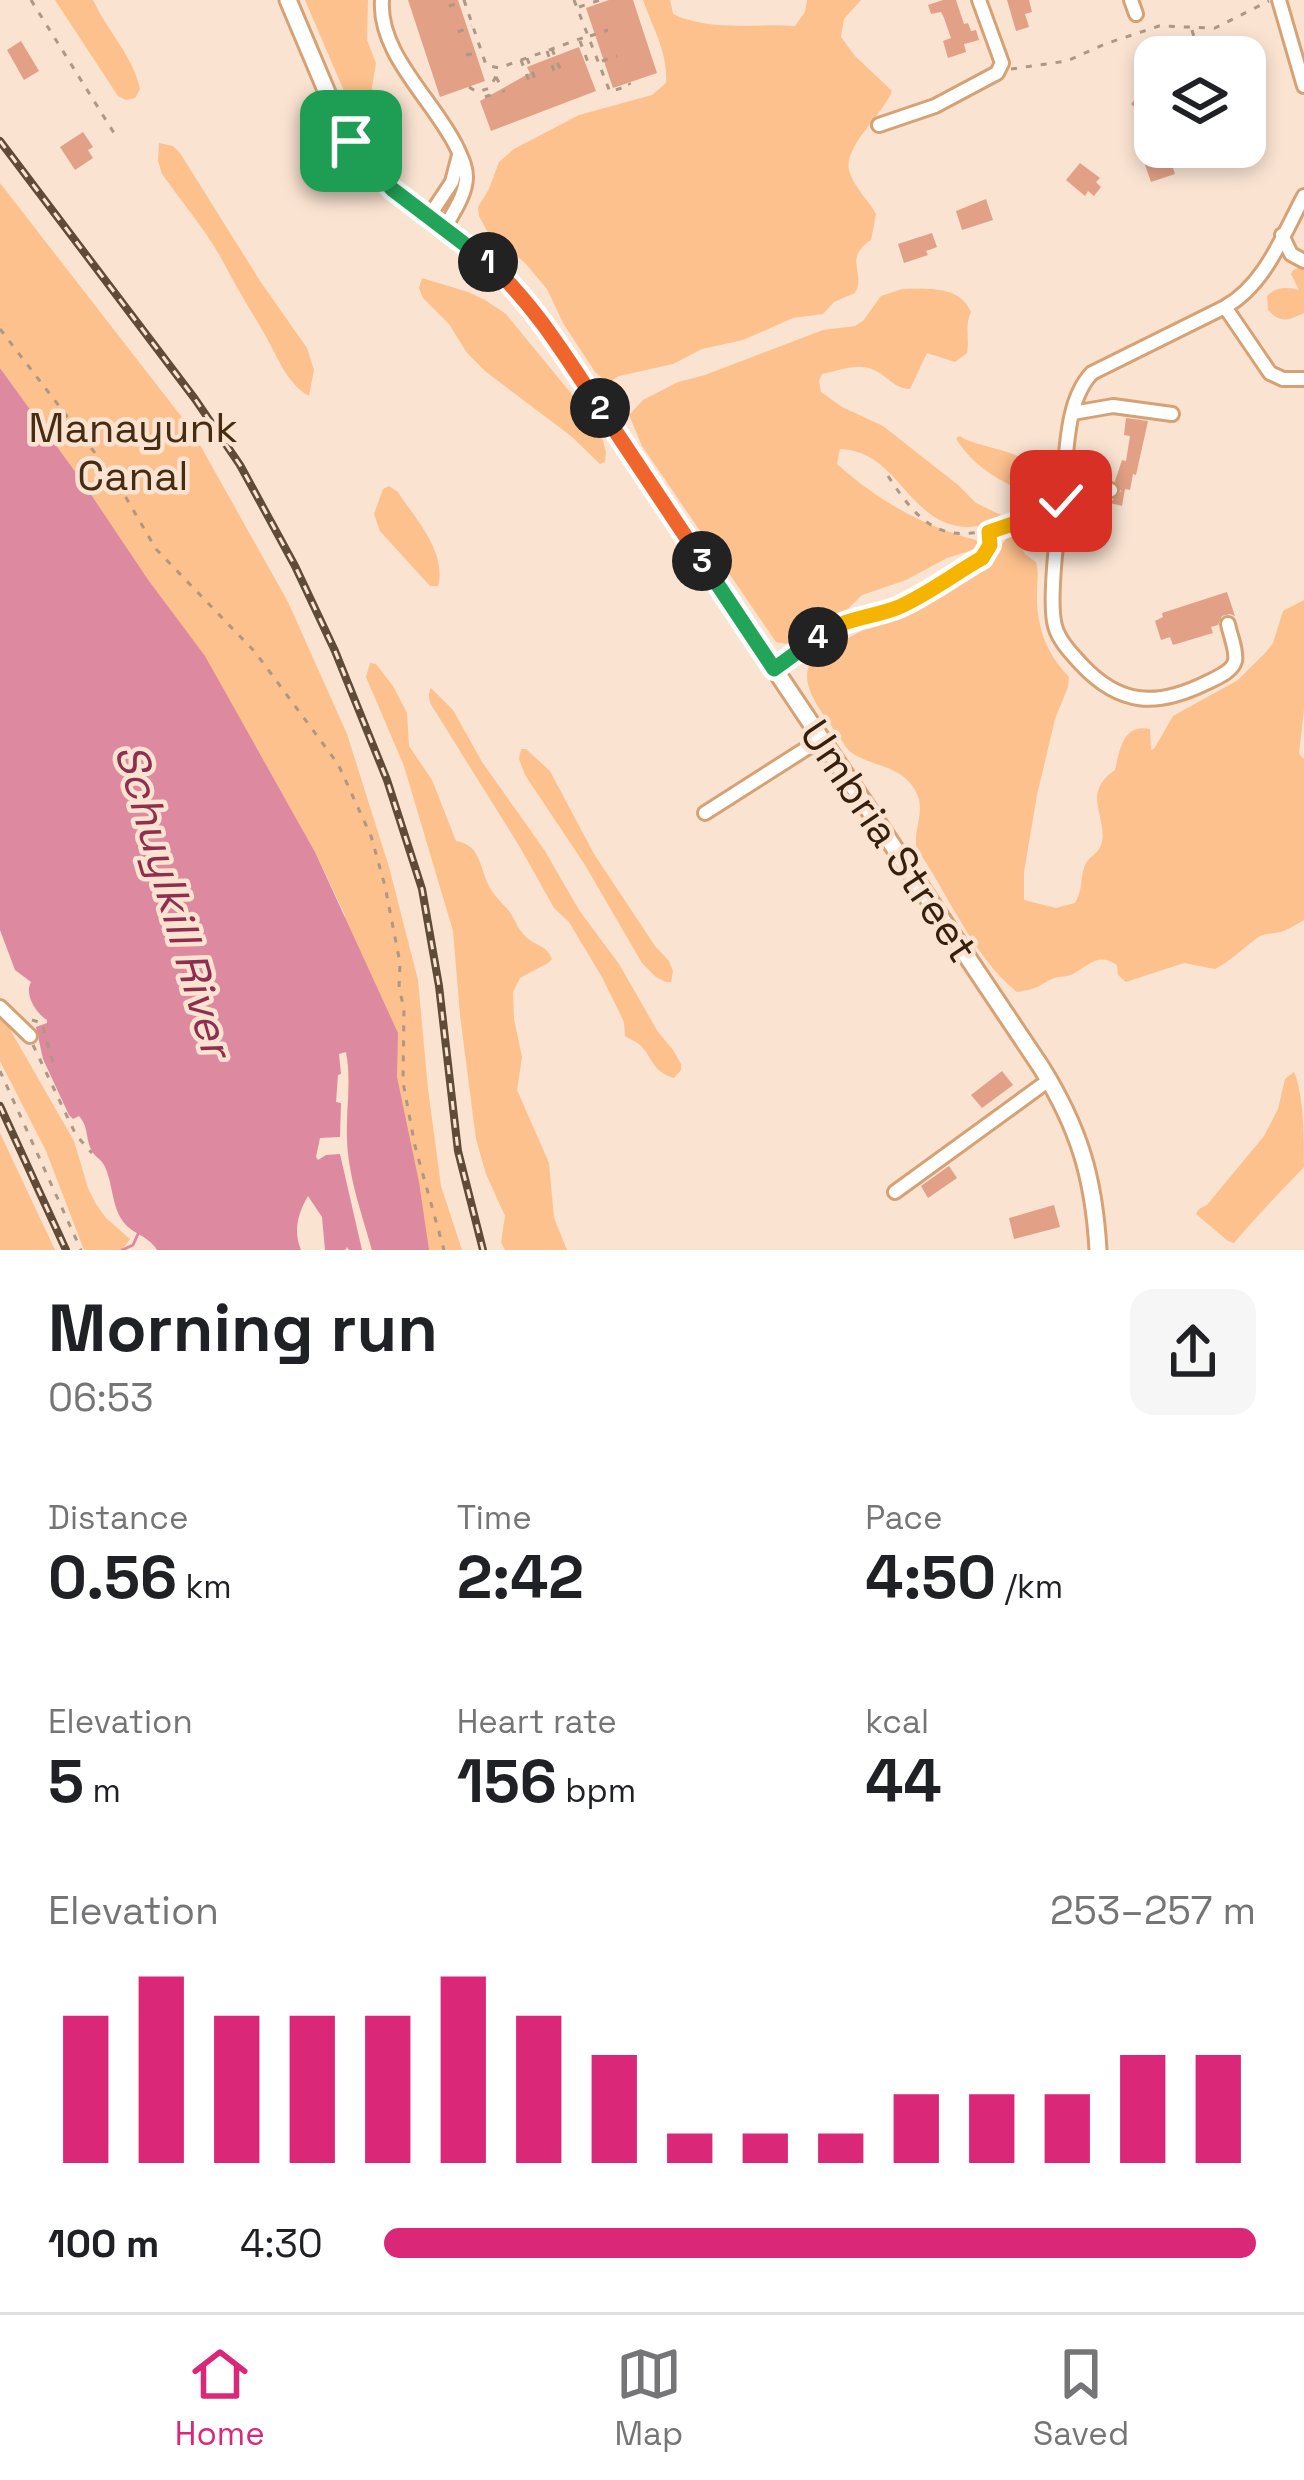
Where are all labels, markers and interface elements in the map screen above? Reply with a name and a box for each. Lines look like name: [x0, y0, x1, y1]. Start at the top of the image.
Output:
map controls: [1134, 36, 1266, 168]
button: layers: [1134, 36, 1266, 168]
pin: [300, 90, 402, 192]
icon: arrive: [318, 108, 384, 174]
pin: 1: [458, 232, 518, 292]
text: 1: [481, 241, 495, 283]
pin: 2: [570, 378, 630, 438]
text: 2: [590, 387, 610, 429]
park label: Manayunk Canal: [28, 401, 238, 502]
pin: [1010, 450, 1112, 552]
icon: check: [1028, 468, 1094, 534]
pin: 3: [672, 531, 732, 591]
text: 3: [692, 540, 712, 582]
pin: 4: [788, 607, 848, 667]
text: 4: [808, 616, 829, 658]
street label: Umbria Street: [789, 710, 989, 972]
water label: Schuylkill River: [102, 737, 247, 1067]
text: Morning run: [48, 1286, 438, 1370]
button: share: [1130, 1289, 1256, 1415]
text: 06:53: [48, 1373, 154, 1422]
text: Distance: [48, 1497, 189, 1539]
text: Time: [457, 1497, 532, 1539]
text: Pace: [865, 1497, 943, 1539]
text: 0.56: [48, 1539, 177, 1616]
text: 2:42: [457, 1539, 584, 1616]
text: 4:50: [865, 1539, 996, 1616]
text: km: [177, 1566, 232, 1608]
text: /km: [996, 1566, 1063, 1608]
text: Elevation: [48, 1701, 193, 1743]
text: Heart rate: [457, 1701, 617, 1743]
text: kcal: [865, 1701, 929, 1743]
text: 5: [48, 1743, 84, 1820]
text: 156: [457, 1743, 557, 1820]
text: 44: [865, 1743, 942, 1820]
text: m: [84, 1770, 121, 1812]
text: bpm: [557, 1770, 636, 1812]
text: Elevation: [48, 1886, 219, 1935]
text: 253–257 m: [1050, 1886, 1256, 1935]
text: 100 m: [48, 2219, 159, 2268]
text: 4:30: [240, 2219, 323, 2268]
tab: Home: [175, 2341, 265, 2455]
tab: Map: [614, 2341, 683, 2455]
tab: Saved: [1033, 2341, 1129, 2455]

